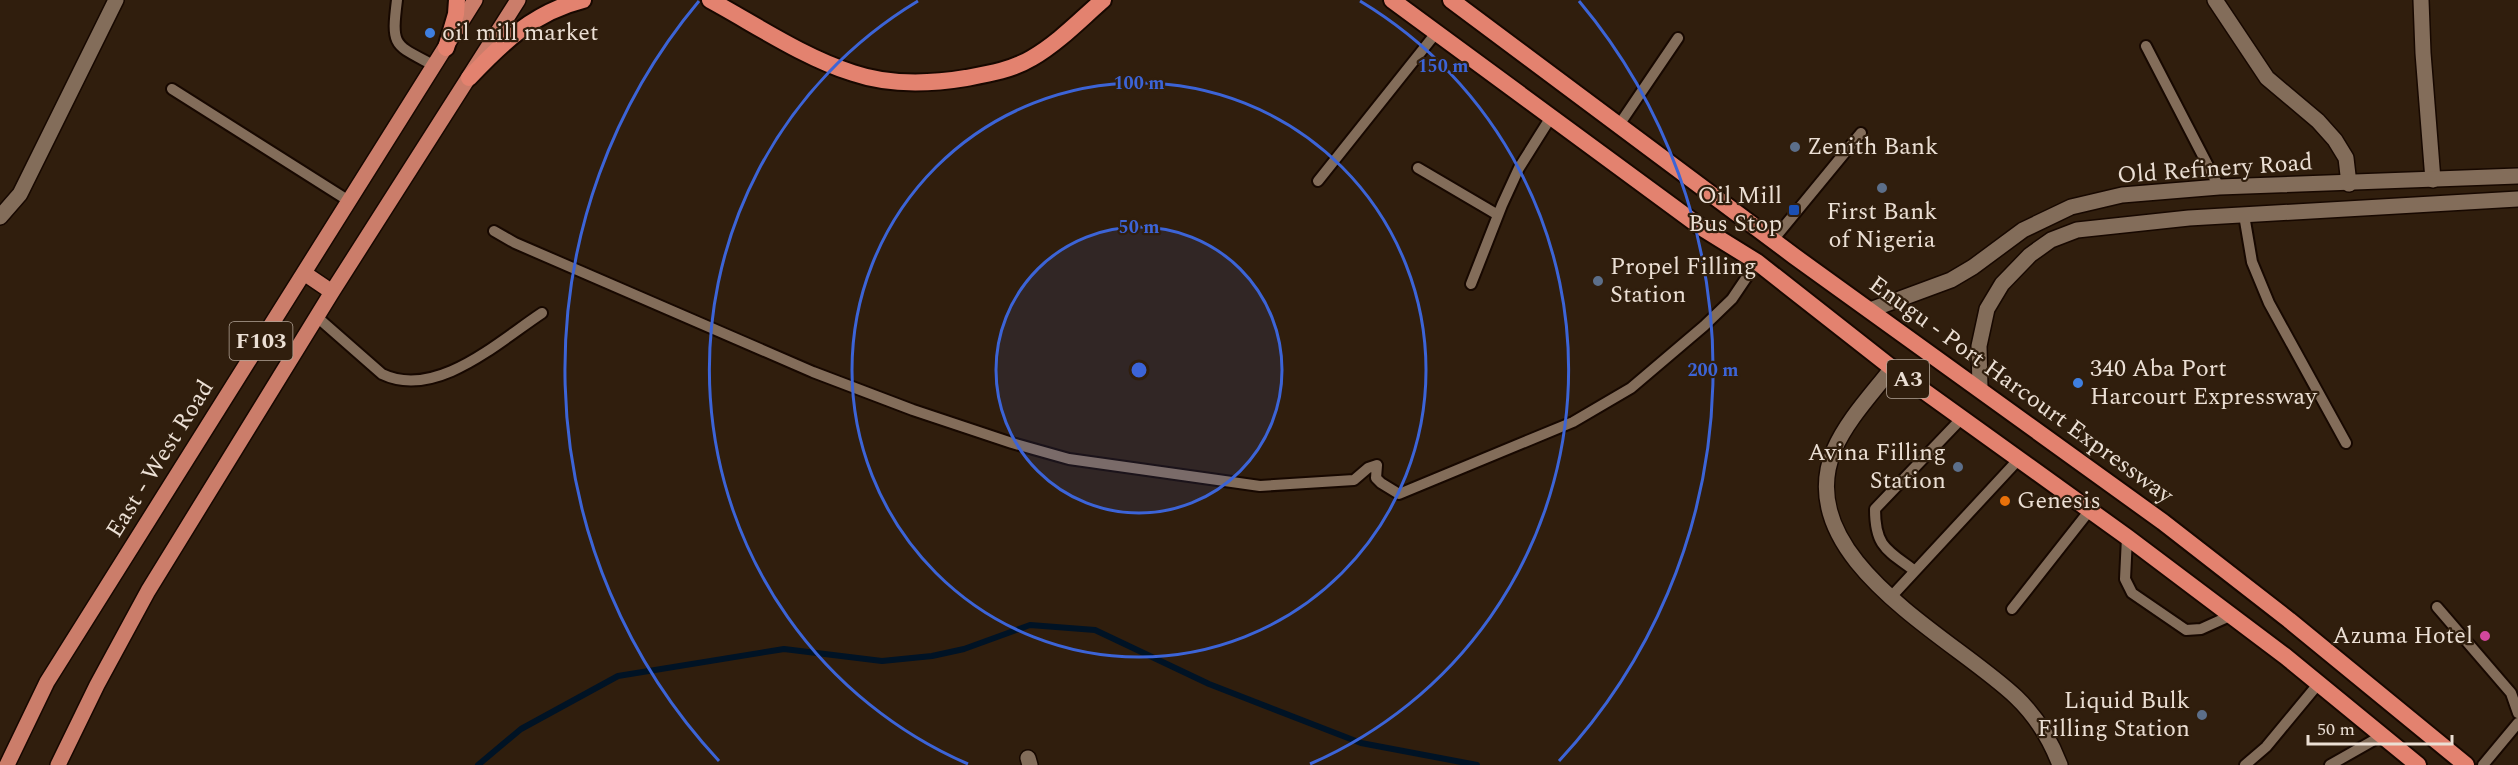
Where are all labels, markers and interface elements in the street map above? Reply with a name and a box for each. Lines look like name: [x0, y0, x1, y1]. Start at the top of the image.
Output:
place label: oil mill market: [442, 15, 598, 51]
marker: oil mill market: [423, 26, 437, 40]
text: 150 m: [1417, 53, 1469, 80]
text: 100 m: [1113, 70, 1165, 97]
place label: Zenith Bank: [1807, 129, 1938, 165]
marker: Zenith Bank: [1788, 140, 1802, 154]
street label: Old Refinery Road: [2116, 144, 2314, 194]
place label: Oil Mill Bus Stop: [1688, 178, 1782, 242]
marker: First Bank of Nigeria: [1875, 181, 1889, 195]
place label: First Bank of Nigeria: [1826, 194, 1938, 258]
marker: Oil Mill Bus Stop: [1787, 203, 1801, 217]
text: 50 m: [1119, 214, 1159, 241]
place label: Propel Filling Station: [1610, 249, 1757, 313]
street label: Enugu - Port Harcourt Expressway: [1861, 267, 2182, 514]
marker: Propel Filling Station: [1591, 274, 1605, 288]
road number: F103: [230, 322, 292, 360]
place label: 340 Aba Port Harcourt Expressway: [2090, 351, 2318, 415]
text: 200 m: [1687, 357, 1739, 384]
centre of rings: [1129, 360, 1149, 380]
road number: A3: [1887, 360, 1929, 398]
street label: East - West Road: [97, 373, 223, 545]
marker: 340 Aba Port Harcourt Expressway: [2071, 376, 2085, 390]
place label: Avina Filling Station: [1808, 435, 1946, 499]
marker: Avina Filling Station: [1951, 460, 1965, 474]
place label: Genesis: [2017, 483, 2101, 519]
marker: Genesis: [1998, 494, 2012, 508]
place label: Azuma Hotel: [2333, 618, 2473, 654]
marker: Azuma Hotel: [2478, 629, 2492, 643]
place label: Liquid Bulk Filling Station: [2037, 683, 2190, 747]
marker: Liquid Bulk Filling Station: [2195, 708, 2209, 722]
scale bar: [2308, 708, 2452, 746]
text: 50 m: [2317, 716, 2355, 743]

